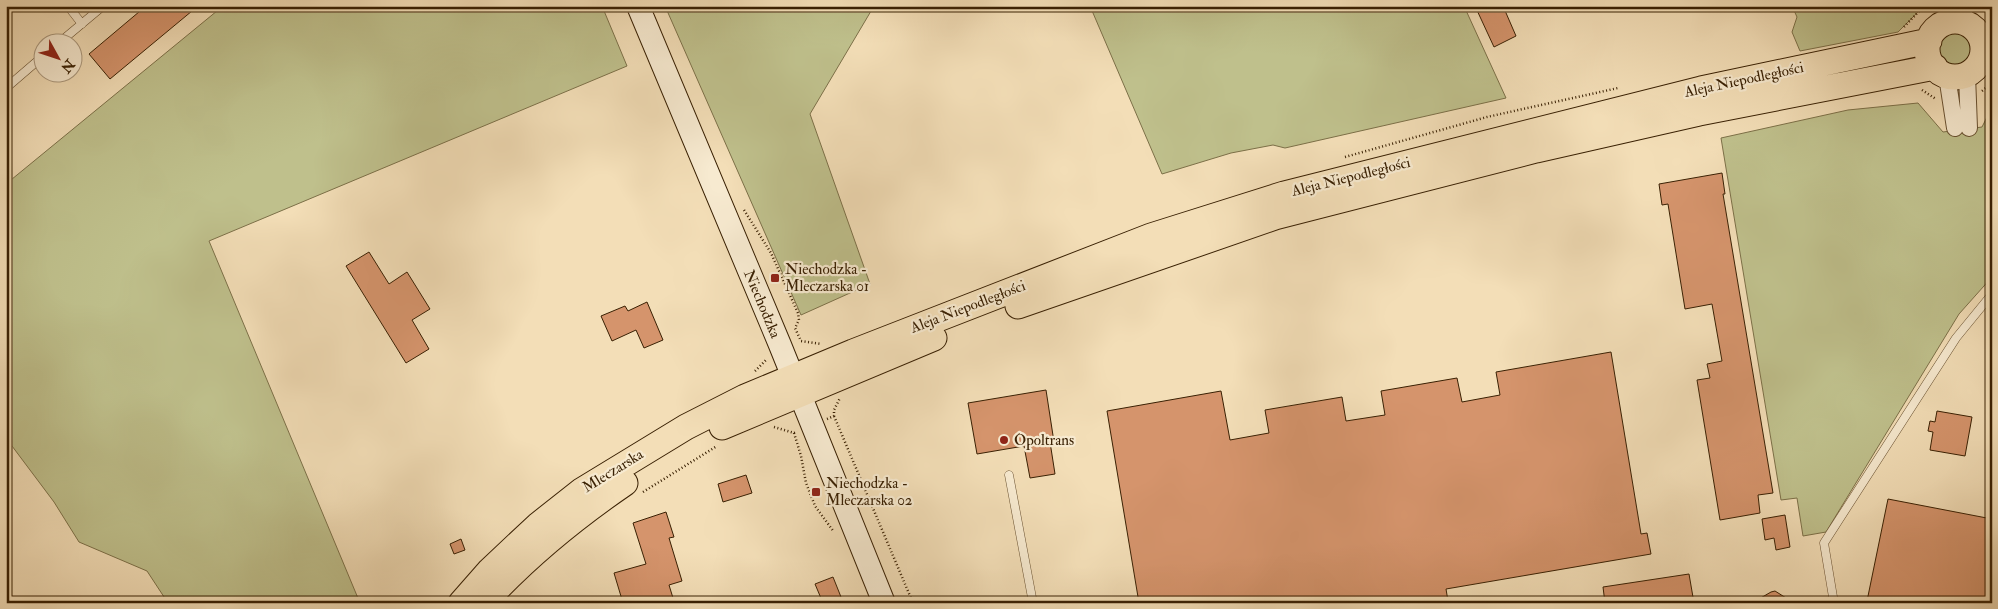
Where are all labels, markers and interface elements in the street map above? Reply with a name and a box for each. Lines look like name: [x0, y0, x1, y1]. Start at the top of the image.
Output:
north arrow: [32, 32, 82, 82]
text: N: [57, 55, 79, 77]
street label: Aleja Niepodległości: [1682, 58, 1806, 103]
street label: Aleja Niepodległości: [1289, 153, 1413, 202]
place label: Niechodzka - Mleczarska 01: [785, 260, 869, 296]
street label: Niechodzka: [739, 267, 785, 342]
marker: Niechodzka - Mleczarska 01: [769, 272, 781, 284]
street label: Aleja Niepodległości: [907, 276, 1029, 339]
place label: Opoltrans: [1014, 431, 1074, 451]
marker: Opoltrans: [998, 434, 1010, 446]
street label: Mleczarska: [579, 444, 648, 497]
place label: Niechodzka - Mleczarska 02: [826, 474, 913, 510]
marker: Niechodzka - Mleczarska 02: [810, 486, 822, 498]

